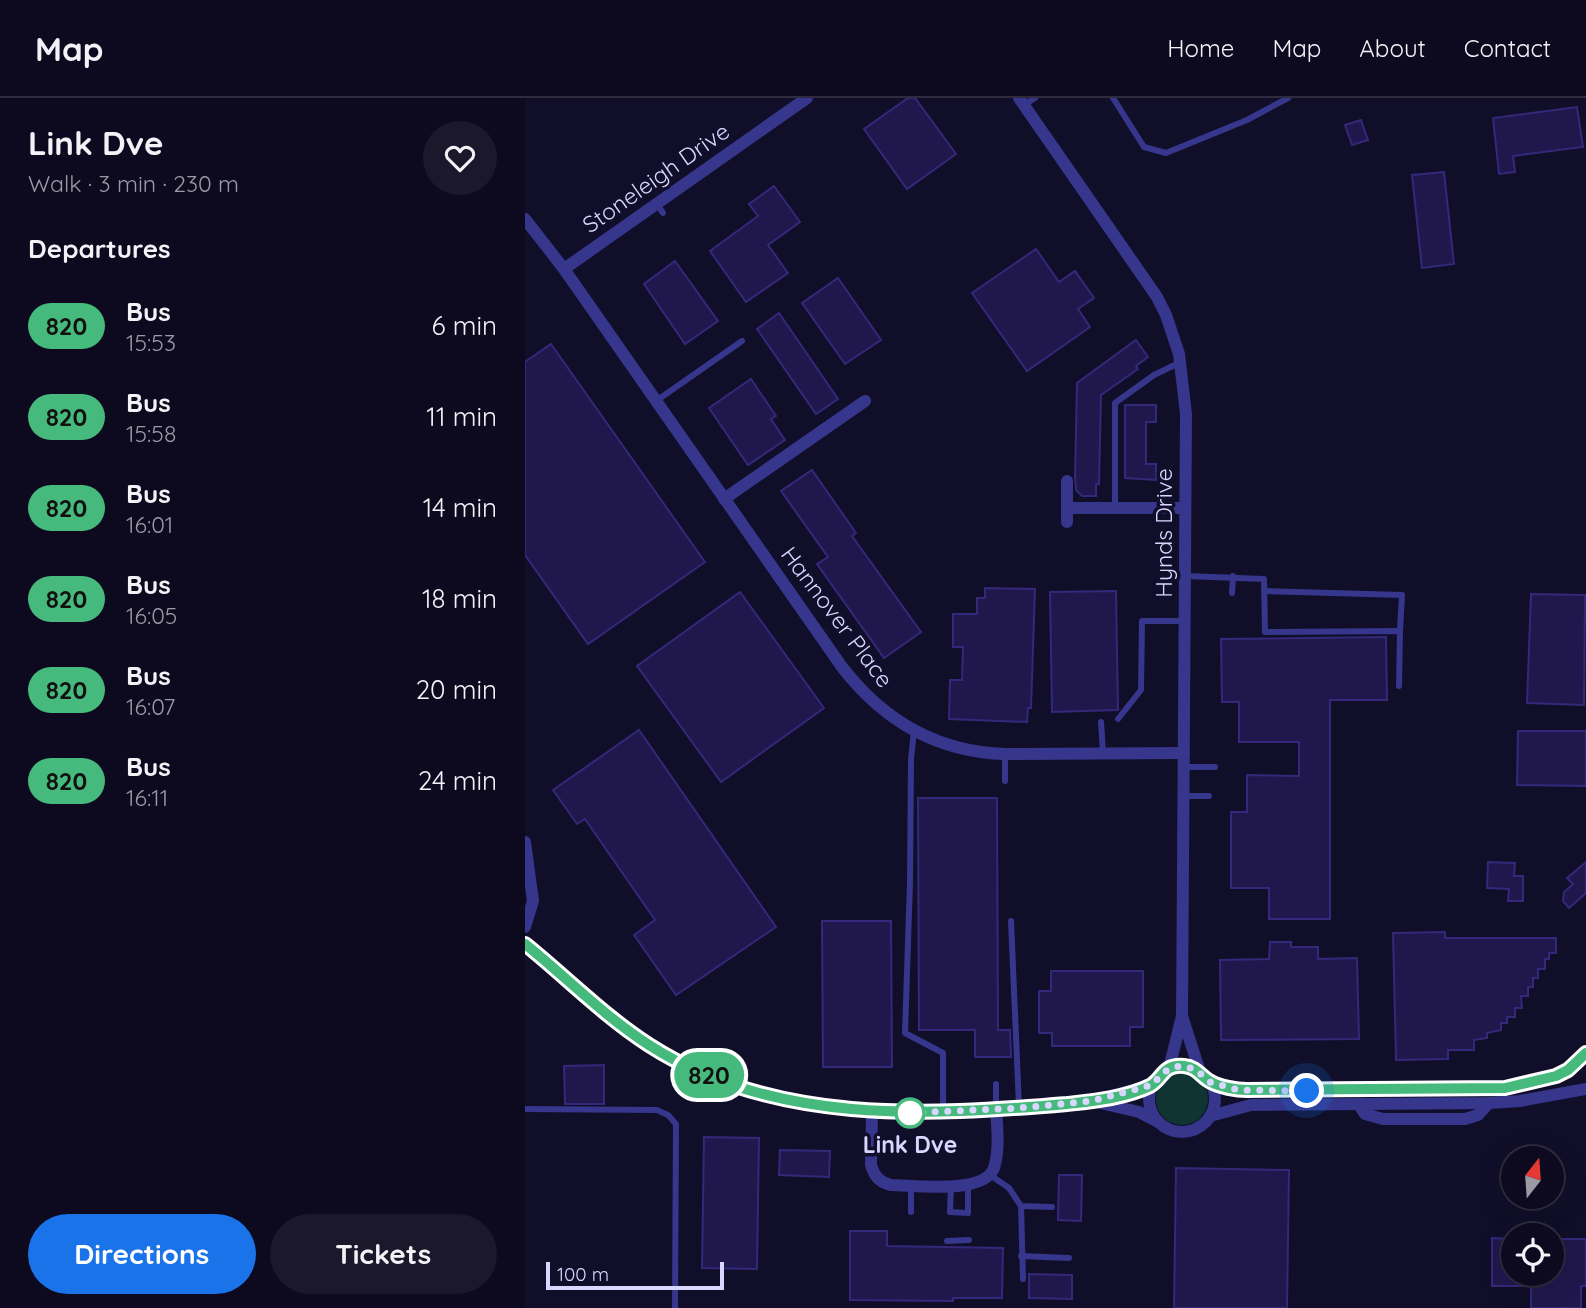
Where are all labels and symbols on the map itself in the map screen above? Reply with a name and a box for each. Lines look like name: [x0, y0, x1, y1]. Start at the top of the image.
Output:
street label: Stoneleigh Drive: [577, 116, 735, 239]
street label: Hynds Drive: [1149, 468, 1178, 598]
street label: Hannover Place: [775, 541, 900, 693]
line badge: 820: [669, 1052, 749, 1098]
your location: [1289, 1073, 1324, 1108]
marker: Link Dve: [895, 1098, 925, 1128]
place label: Link Dve: [863, 1130, 957, 1159]
north arrow: [1501, 1146, 1565, 1209]
scale bar: [546, 1259, 725, 1291]

